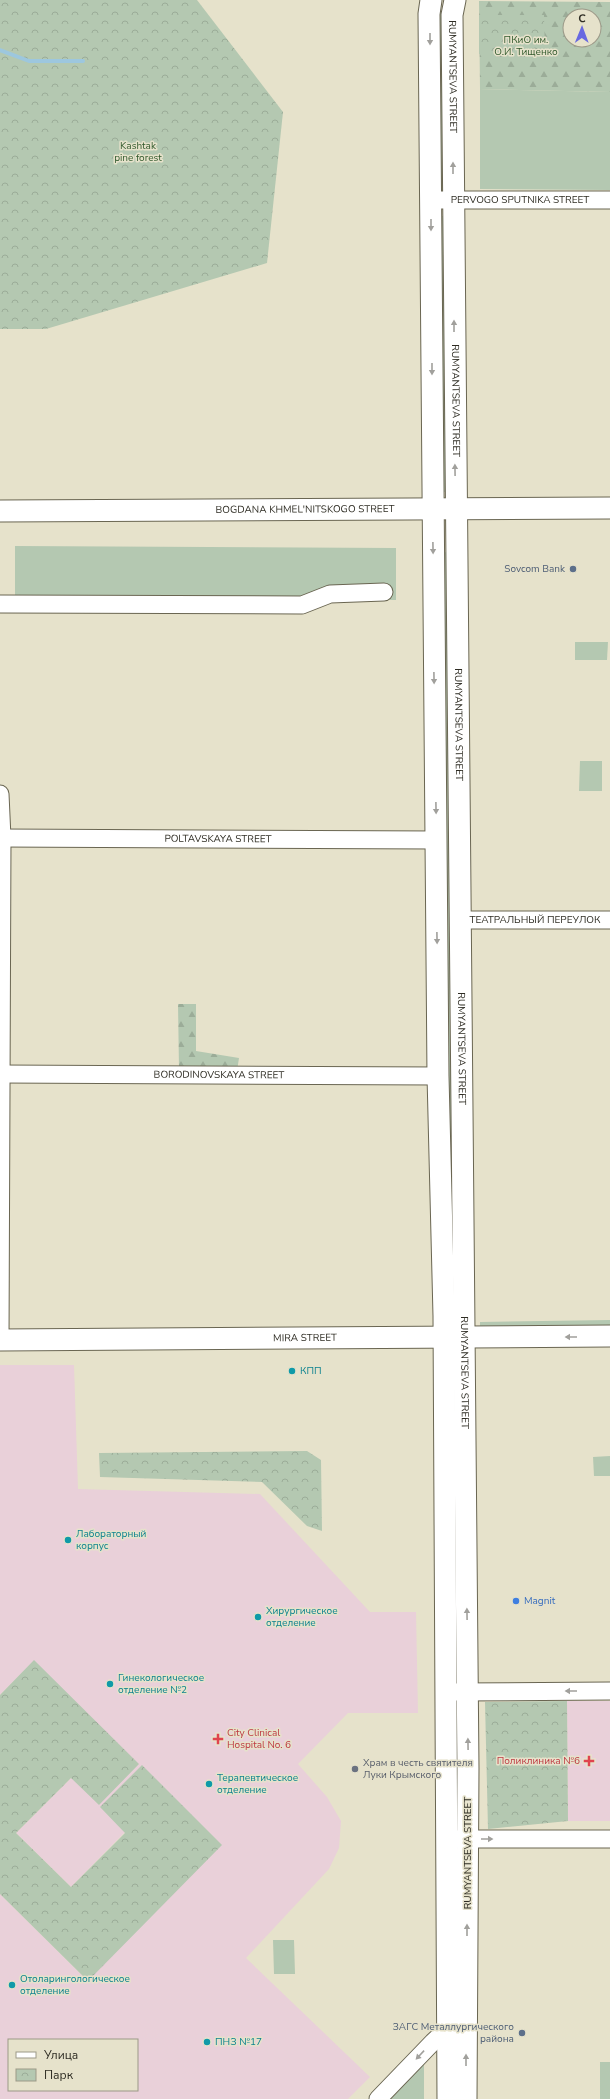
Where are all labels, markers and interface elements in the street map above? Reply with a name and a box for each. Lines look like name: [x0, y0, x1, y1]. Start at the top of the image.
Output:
north arrow: [562, 8, 602, 48]
text: С: [578, 11, 587, 26]
street label: RUMYANTSEVA STREET: [445, 20, 460, 133]
one-way arrow: [427, 33, 433, 46]
park label: ПКиО им. О.И. Тищенко: [494, 33, 558, 59]
park label: Kashtak pine forest: [114, 139, 162, 165]
one-way arrow: [450, 161, 456, 174]
street label: PERVOGO SPUTNIKA STREET: [451, 193, 589, 207]
one-way arrow: [428, 219, 434, 232]
one-way arrow: [451, 319, 457, 332]
street label: RUMYANTSEVA STREET: [448, 344, 463, 457]
one-way arrow: [429, 363, 435, 376]
one-way arrow: [452, 463, 458, 476]
street label: BOGDANA KHMEL'NITSKOGO STREET: [216, 502, 394, 517]
one-way arrow: [430, 542, 436, 555]
place label: Sovcom Bank: [504, 562, 566, 576]
marker: Sovcom Bank: [568, 564, 578, 574]
street label: RUMYANTSEVA STREET: [451, 668, 466, 781]
one-way arrow: [431, 672, 437, 685]
one-way arrow: [433, 802, 439, 815]
street label: POLTAVSKAYA STREET: [164, 832, 272, 846]
street label: ТЕАТРАЛЬНЫЙ ПЕРЕУЛОК: [470, 913, 601, 927]
one-way arrow: [434, 932, 440, 945]
street label: RUMYANTSEVA STREET: [454, 992, 469, 1105]
street label: BORODINOVSKAYA STREET: [154, 1068, 284, 1082]
street label: RUMYANTSEVA STREET: [457, 1316, 472, 1429]
street label: MIRA STREET: [273, 1331, 337, 1345]
one-way arrow: [564, 1334, 577, 1340]
place label: КПП: [300, 1364, 322, 1378]
marker: КПП: [287, 1366, 297, 1376]
place label: Лабораторный корпус: [76, 1527, 147, 1553]
marker: Лабораторный корпус: [63, 1535, 73, 1545]
place label: Magnit: [524, 1594, 556, 1608]
marker: Magnit: [511, 1596, 521, 1606]
place label: Хирургическое отделение: [266, 1604, 338, 1630]
one-way arrow: [463, 1608, 470, 1620]
marker: Хирургическое отделение: [253, 1612, 263, 1622]
place label: Гинекологическое отделение №2: [118, 1671, 204, 1697]
marker: Гинекологическое отделение №2: [105, 1679, 115, 1689]
one-way arrow: [564, 1688, 577, 1694]
place label: City Clinical Hospital No. 6: [227, 1726, 291, 1752]
marker: City Clinical Hospital No. 6: [212, 1733, 224, 1745]
one-way arrow: [465, 1737, 471, 1750]
place label: Поликлиника №6: [497, 1754, 580, 1768]
marker: Поликлиника №6: [583, 1755, 595, 1767]
place label: Храм в честь святителя Луки Крымского: [363, 1756, 473, 1782]
marker: Храм в честь святителя Луки Крымского: [350, 1764, 360, 1774]
place label: Терапевтическое отделение: [217, 1771, 298, 1797]
marker: Терапевтическое отделение: [204, 1779, 214, 1789]
street label: RUMYANTSEVA STREET: [461, 1797, 475, 1909]
one-way arrow: [481, 1836, 494, 1842]
one-way arrow: [464, 1924, 471, 1936]
place label: Отоларингологическое отделение: [20, 1972, 130, 1998]
marker: Отоларингологическое отделение: [7, 1980, 17, 1990]
place label: ЗАГС Металлургического района: [393, 2020, 514, 2046]
marker: ЗАГС Металлургического района: [517, 2028, 527, 2038]
place label: ПНЗ №17: [215, 2035, 262, 2049]
marker: ПНЗ №17: [202, 2037, 212, 2047]
legend: [8, 2039, 138, 2091]
text: Улица: [43, 2047, 78, 2063]
one-way arrow: [415, 2050, 425, 2060]
one-way arrow: [463, 2053, 469, 2066]
text: Парк: [44, 2067, 74, 2083]

